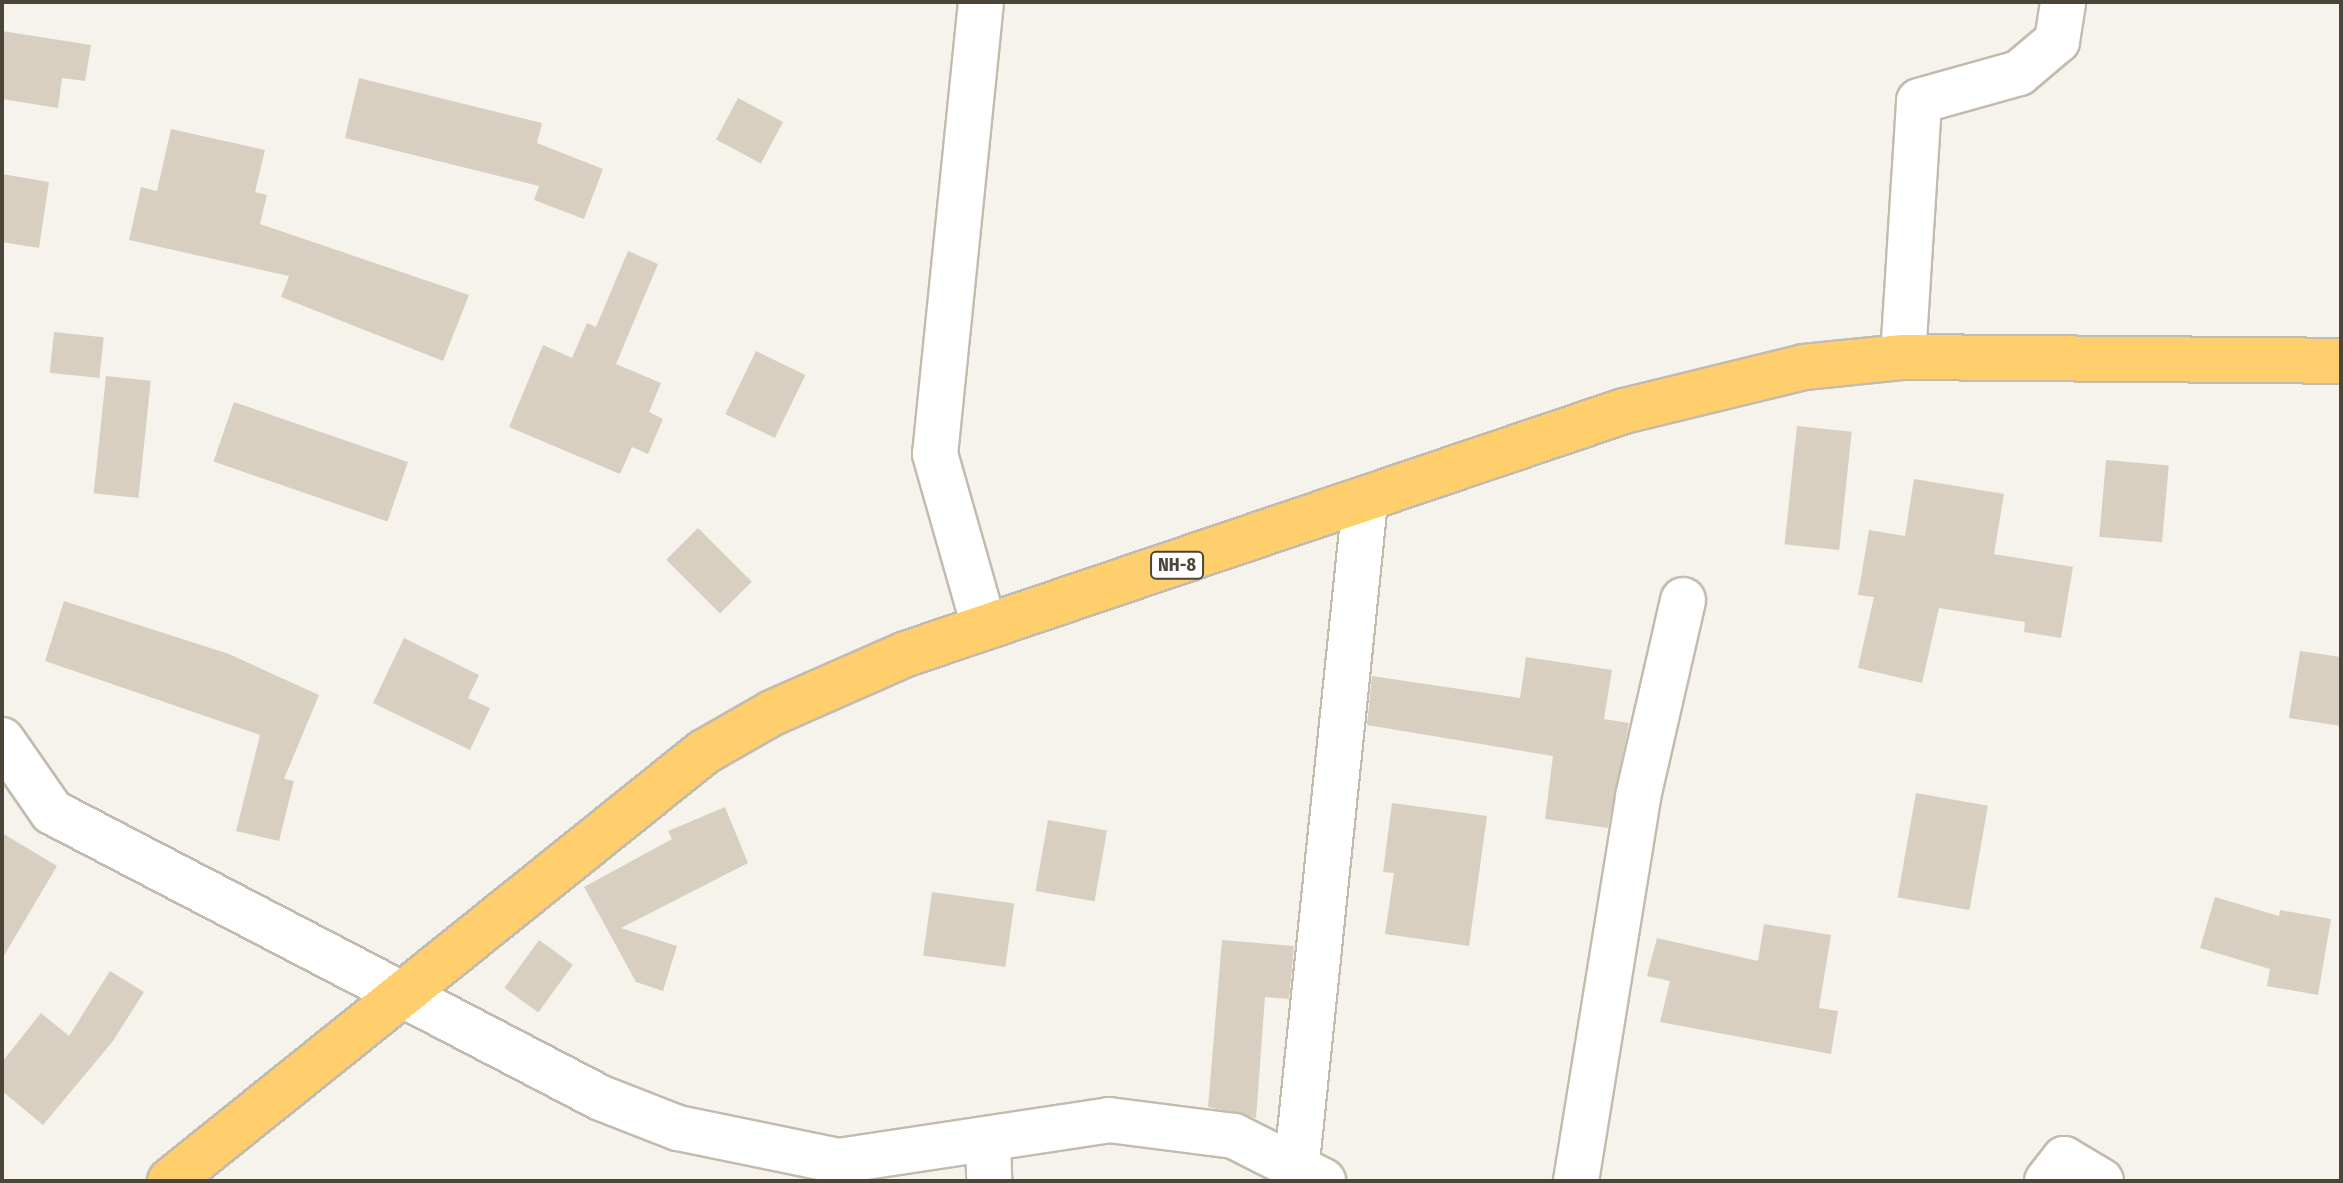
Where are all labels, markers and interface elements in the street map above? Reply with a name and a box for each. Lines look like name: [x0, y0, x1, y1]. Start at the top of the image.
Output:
road number: NH-8: [1149, 551, 1205, 579]

